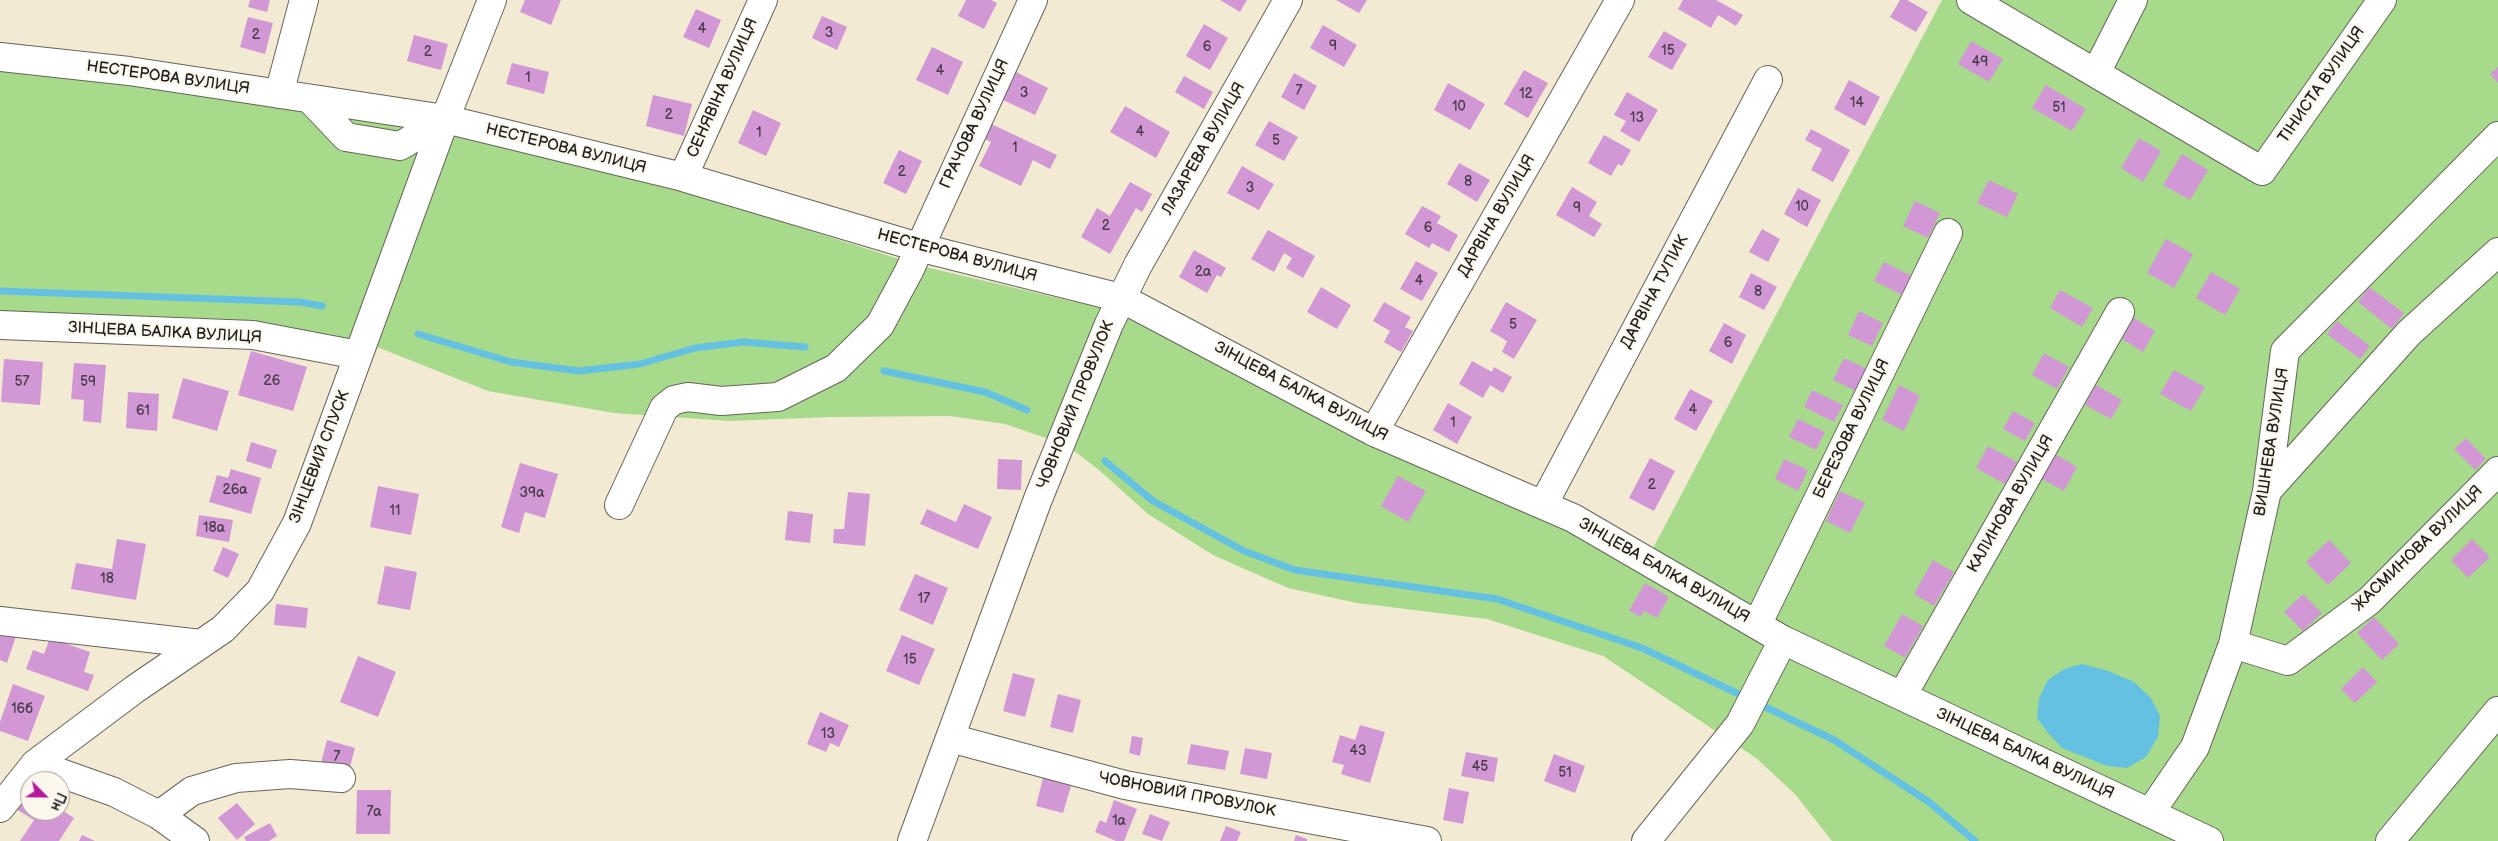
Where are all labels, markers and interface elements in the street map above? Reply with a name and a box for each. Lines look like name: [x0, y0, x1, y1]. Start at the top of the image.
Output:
street label: СЕНЯВІНА ВУЛИЦЯ: [684, 15, 762, 161]
house number: 4: [698, 21, 706, 37]
street label: ТІНИСТА ВУЛИЦЯ: [2275, 23, 2369, 147]
house number: 3: [825, 25, 833, 41]
house number: 2: [252, 27, 260, 43]
house number: 9: [1329, 38, 1337, 54]
house number: 6: [1203, 39, 1211, 55]
house number: 15: [1661, 43, 1675, 59]
house number: 2: [424, 44, 432, 60]
house number: 49: [1972, 54, 1988, 70]
street label: ГРАЧОВА ВУЛИЦЯ: [937, 56, 1013, 192]
street label: НЕСТЕРОВА ВУЛИЦЯ: [85, 57, 251, 99]
house number: 4: [936, 63, 944, 79]
house number: 1: [525, 70, 531, 86]
street label: ЛАЗАРЕВА ВУЛИЦЯ: [1158, 79, 1250, 219]
house number: 7: [1296, 83, 1302, 99]
house number: 3: [1020, 85, 1028, 101]
house number: 12: [1519, 86, 1533, 102]
house number: 14: [1850, 95, 1864, 111]
house number: 10: [1452, 99, 1466, 115]
house number: 51: [2052, 100, 2066, 116]
house number: 2: [665, 107, 673, 123]
house number: 13: [1630, 110, 1644, 126]
street label: НЕСТЕРОВА ВУЛИЦЯ: [484, 120, 648, 178]
house number: 4: [1136, 124, 1144, 140]
house number: 1: [756, 125, 762, 141]
house number: 5: [1272, 133, 1280, 149]
house number: 1: [1012, 140, 1018, 156]
street label: ДАРВІНА ВУЛИЦЯ: [1454, 152, 1540, 280]
house number: 2: [898, 164, 906, 180]
house number: 8: [1464, 174, 1472, 190]
house number: 3: [1246, 180, 1254, 196]
house number: 10: [1795, 199, 1809, 215]
house number: 9: [1573, 200, 1581, 216]
house number: 2: [1102, 218, 1110, 234]
house number: 6: [1424, 220, 1432, 236]
street label: НЕСТЕРОВА ВУЛИЦЯ: [875, 225, 1039, 287]
street label: ДАРВІНА ТУПИК: [1617, 232, 1693, 352]
house number: 2а: [1195, 264, 1211, 280]
house number: 4: [1415, 273, 1423, 289]
house number: 8: [1754, 284, 1762, 300]
house number: 5: [1509, 317, 1517, 333]
street label: ЗІНЦЕВА БАЛКА ВУЛИЦЯ: [68, 318, 262, 348]
street label: ЧОВНОВИЙ ПРОВУЛОК: [1033, 318, 1119, 492]
house number: 6: [1724, 335, 1732, 351]
street label: ЗІНЦЕВА БАЛКА ВУЛИЦЯ: [1211, 338, 1391, 446]
street label: БЕРЕЗОВА ВУЛИЦЯ: [1810, 356, 1894, 502]
street label: ВИШНЕВА ВУЛИЦЯ: [2251, 366, 2293, 518]
house number: 26: [264, 373, 280, 389]
house number: 57: [15, 374, 29, 390]
house number: 59: [80, 374, 96, 390]
street label: ЗІНЦЕВИЙ СПУСК: [286, 388, 354, 526]
house number: 4: [1689, 402, 1697, 418]
house number: 61: [136, 403, 150, 419]
house number: 1: [1450, 415, 1456, 431]
street label: КАЛИНОВА ВУЛИЦЯ: [1964, 432, 2058, 576]
house number: 2: [1648, 477, 1656, 493]
house number: 26а: [222, 482, 248, 498]
street label: ЖАСМИНОВА ВУЛИЦЯ: [2349, 482, 2487, 616]
house number: 39а: [520, 485, 544, 501]
house number: 11: [390, 503, 400, 519]
street label: ЗІНЦЕВА БАЛКА ВУЛИЦЯ: [1575, 514, 1753, 628]
house number: 18а: [203, 520, 225, 536]
house number: 18: [100, 571, 114, 587]
house number: 17: [918, 591, 930, 607]
house number: 15: [903, 652, 917, 668]
house number: 16б: [11, 701, 33, 717]
street label: ЗІНЦЕВА БАЛКА ВУЛИЦЯ: [1933, 704, 2117, 804]
house number: 13: [821, 726, 835, 742]
house number: 43: [1349, 743, 1367, 759]
house number: 7: [334, 749, 340, 765]
house number: 45: [1472, 759, 1488, 775]
house number: 51: [1558, 765, 1572, 781]
street label: ЧОВНОВИЙ ПРОВУЛОК: [1097, 768, 1277, 822]
north arrow: [20, 771, 70, 821]
text: Пн: [47, 790, 70, 814]
house number: 7а: [366, 804, 382, 820]
house number: 1а: [1112, 813, 1126, 829]

